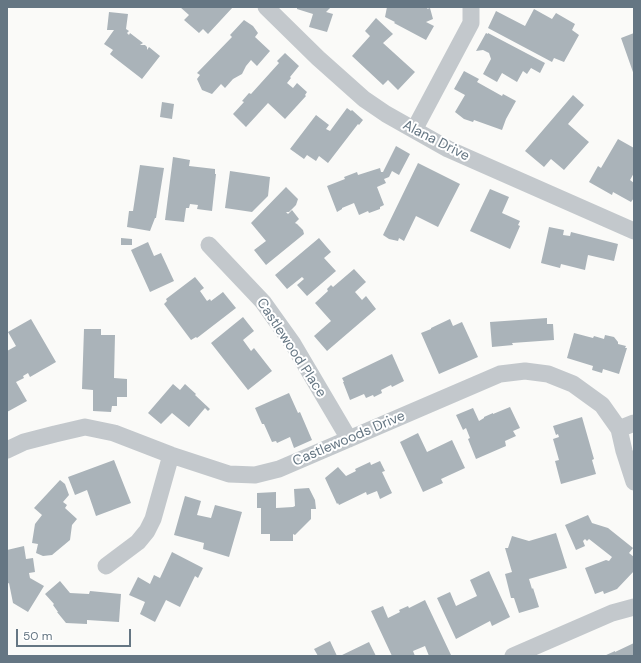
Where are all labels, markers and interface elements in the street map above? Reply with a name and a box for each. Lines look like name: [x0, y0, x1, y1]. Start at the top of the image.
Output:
street label: Alana Drive: [400, 117, 472, 165]
street label: Castlewood Place: [253, 295, 329, 401]
street label: Castlewoods Drive: [290, 408, 408, 470]
scale bar: [18, 621, 133, 647]
text: 50 m: [23, 628, 52, 644]

